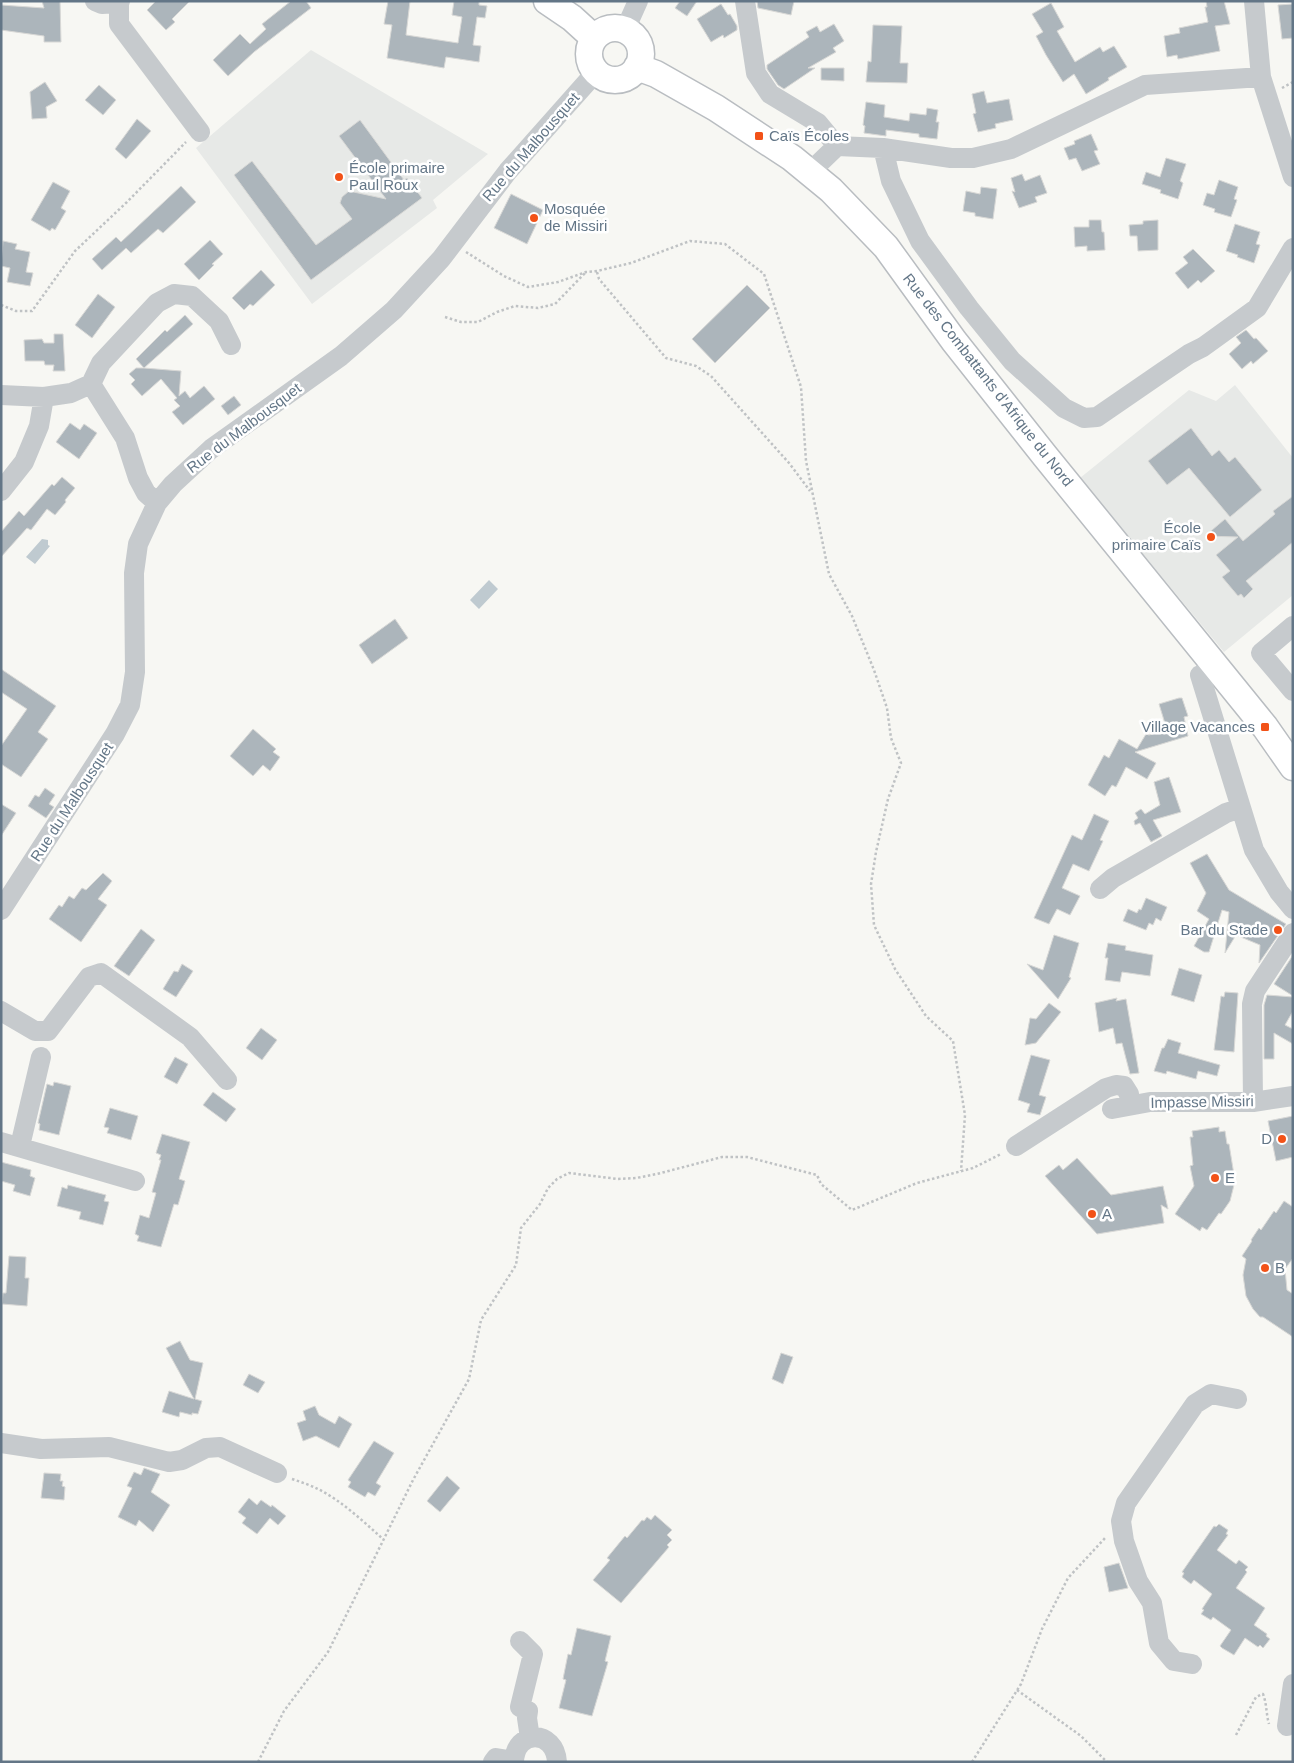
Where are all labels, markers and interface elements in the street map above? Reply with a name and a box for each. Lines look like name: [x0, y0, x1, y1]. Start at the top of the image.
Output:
street label: Rue du Malbousquet: [479, 88, 583, 204]
place label: Caïs Écoles: [769, 127, 849, 144]
marker: Caïs Écoles: [753, 130, 765, 142]
place label: École primaire Paul Roux: [349, 159, 445, 193]
marker: École primaire Paul Roux: [333, 171, 345, 183]
place label: Mosquée de Missiri: [544, 200, 607, 234]
marker: Mosquée de Missiri: [528, 212, 540, 224]
street label: Rue des Combattants d'Afrique du Nord: [900, 270, 1077, 490]
street label: Rue du Malbousquet: [183, 379, 305, 476]
place label: École primaire Caïs: [1112, 519, 1201, 553]
marker: École primaire Caïs: [1205, 531, 1217, 543]
place label: Village Vacances: [1141, 718, 1255, 735]
marker: Village Vacances: [1259, 721, 1271, 733]
street label: Rue du Malbousquet: [27, 738, 117, 864]
place label: Bar du Stade: [1180, 921, 1268, 938]
marker: Bar du Stade: [1272, 924, 1284, 936]
street label: Impasse Missiri: [1150, 1092, 1254, 1111]
place label: D: [1261, 1130, 1272, 1147]
marker: D: [1276, 1133, 1288, 1145]
place label: E: [1225, 1169, 1235, 1186]
marker: E: [1209, 1172, 1221, 1184]
place label: A: [1102, 1205, 1112, 1222]
marker: A: [1086, 1208, 1098, 1220]
place label: B: [1275, 1259, 1285, 1276]
marker: B: [1259, 1262, 1271, 1274]

